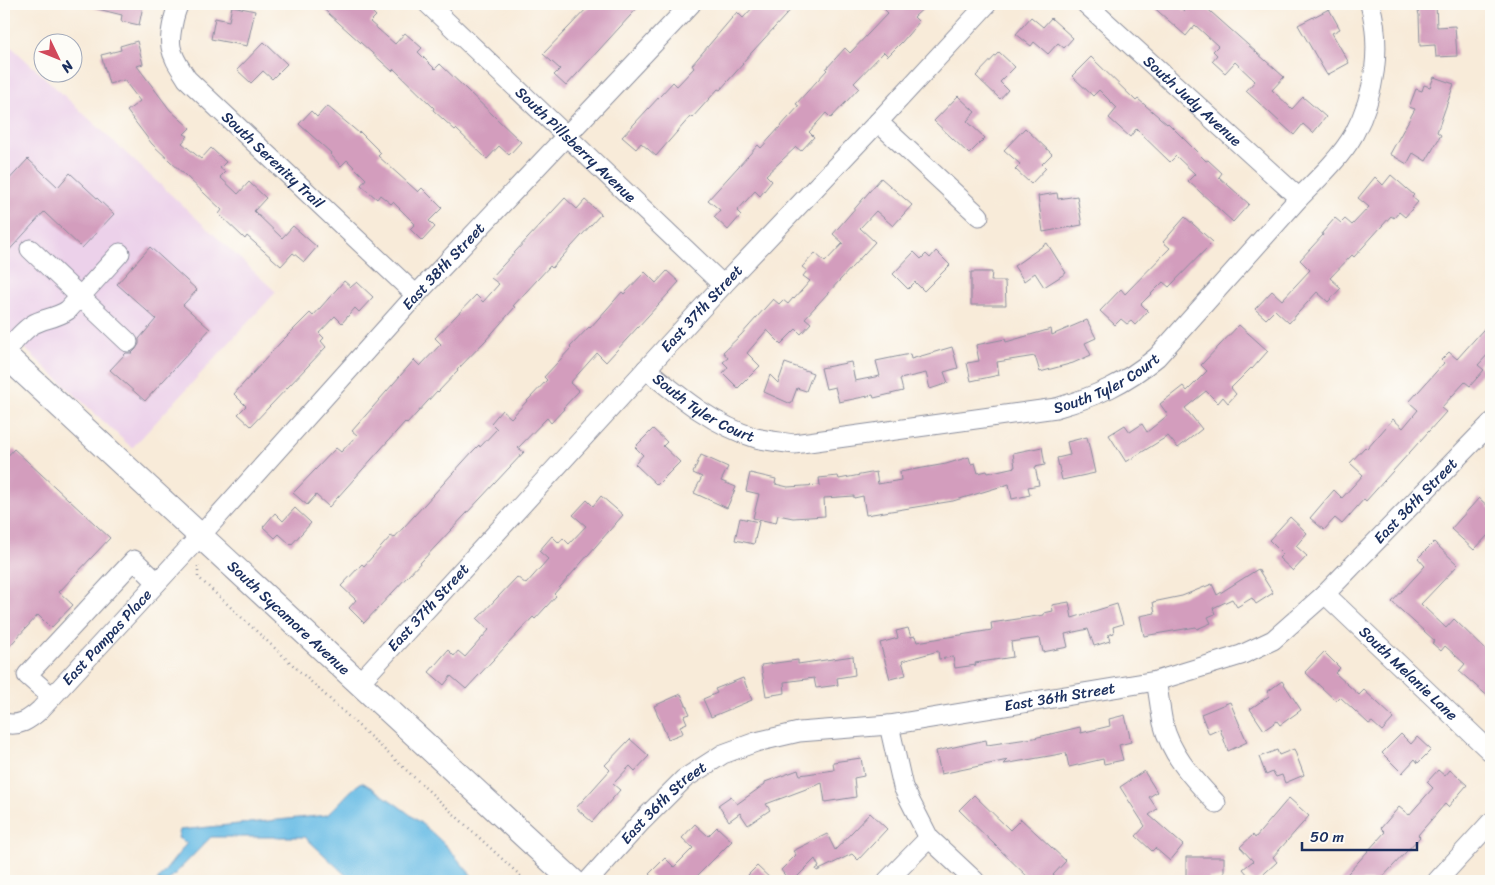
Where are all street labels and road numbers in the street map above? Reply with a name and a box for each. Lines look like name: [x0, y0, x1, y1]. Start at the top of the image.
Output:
street label: South Judy Avenue: [1137, 49, 1248, 153]
street label: South Pillsberry Avenue: [509, 80, 642, 209]
street label: South Serenity Trail: [215, 105, 331, 216]
street label: East 38th Street: [395, 216, 492, 316]
street label: East 37th Street: [654, 258, 749, 359]
street label: South Tyler Court: [1050, 346, 1166, 421]
street label: South Tyler Court: [647, 366, 758, 450]
street label: East 36th Street: [1367, 451, 1464, 550]
street label: South Sycamore Avenue: [221, 554, 356, 682]
street label: East 37th Street: [381, 557, 476, 658]
street label: East Pampas Place: [55, 583, 159, 692]
street label: South Melanie Lane: [1353, 619, 1464, 727]
street label: East 36th Street: [1002, 675, 1118, 719]
street label: East 36th Street: [614, 754, 712, 850]

